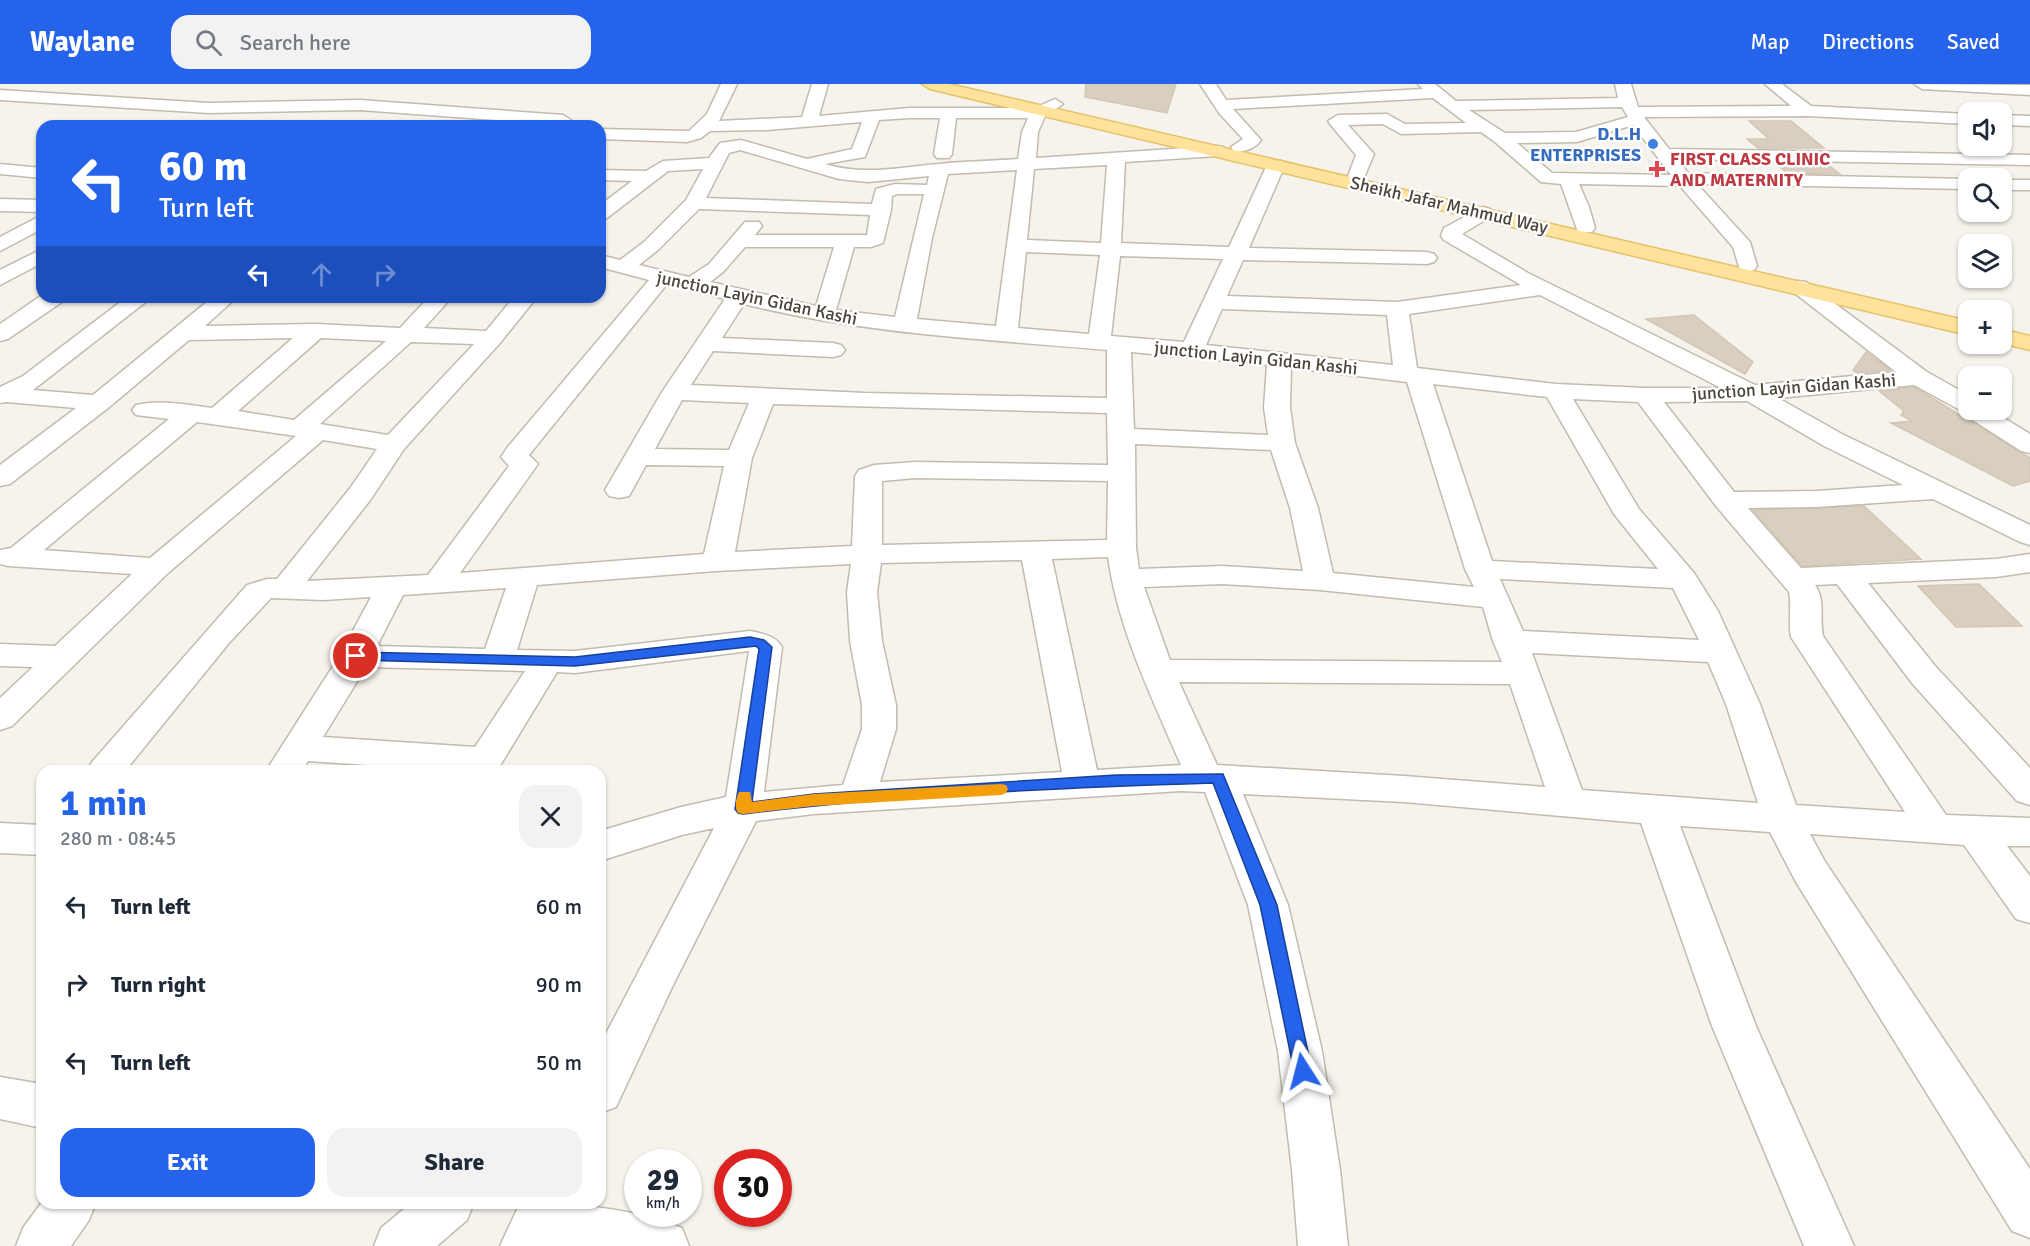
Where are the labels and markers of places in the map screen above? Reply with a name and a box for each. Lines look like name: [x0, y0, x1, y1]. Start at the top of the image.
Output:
place label: D.L.H ENTERPRISES: [1530, 123, 1641, 166]
marker: D.L.H ENTERPRISES: [1646, 137, 1660, 151]
place label: FIRST CLASS CLINIC AND MATERNITY: [1670, 148, 1830, 191]
marker: FIRST CLASS CLINIC AND MATERNITY: [1648, 160, 1666, 178]
pin: [330, 630, 381, 681]

